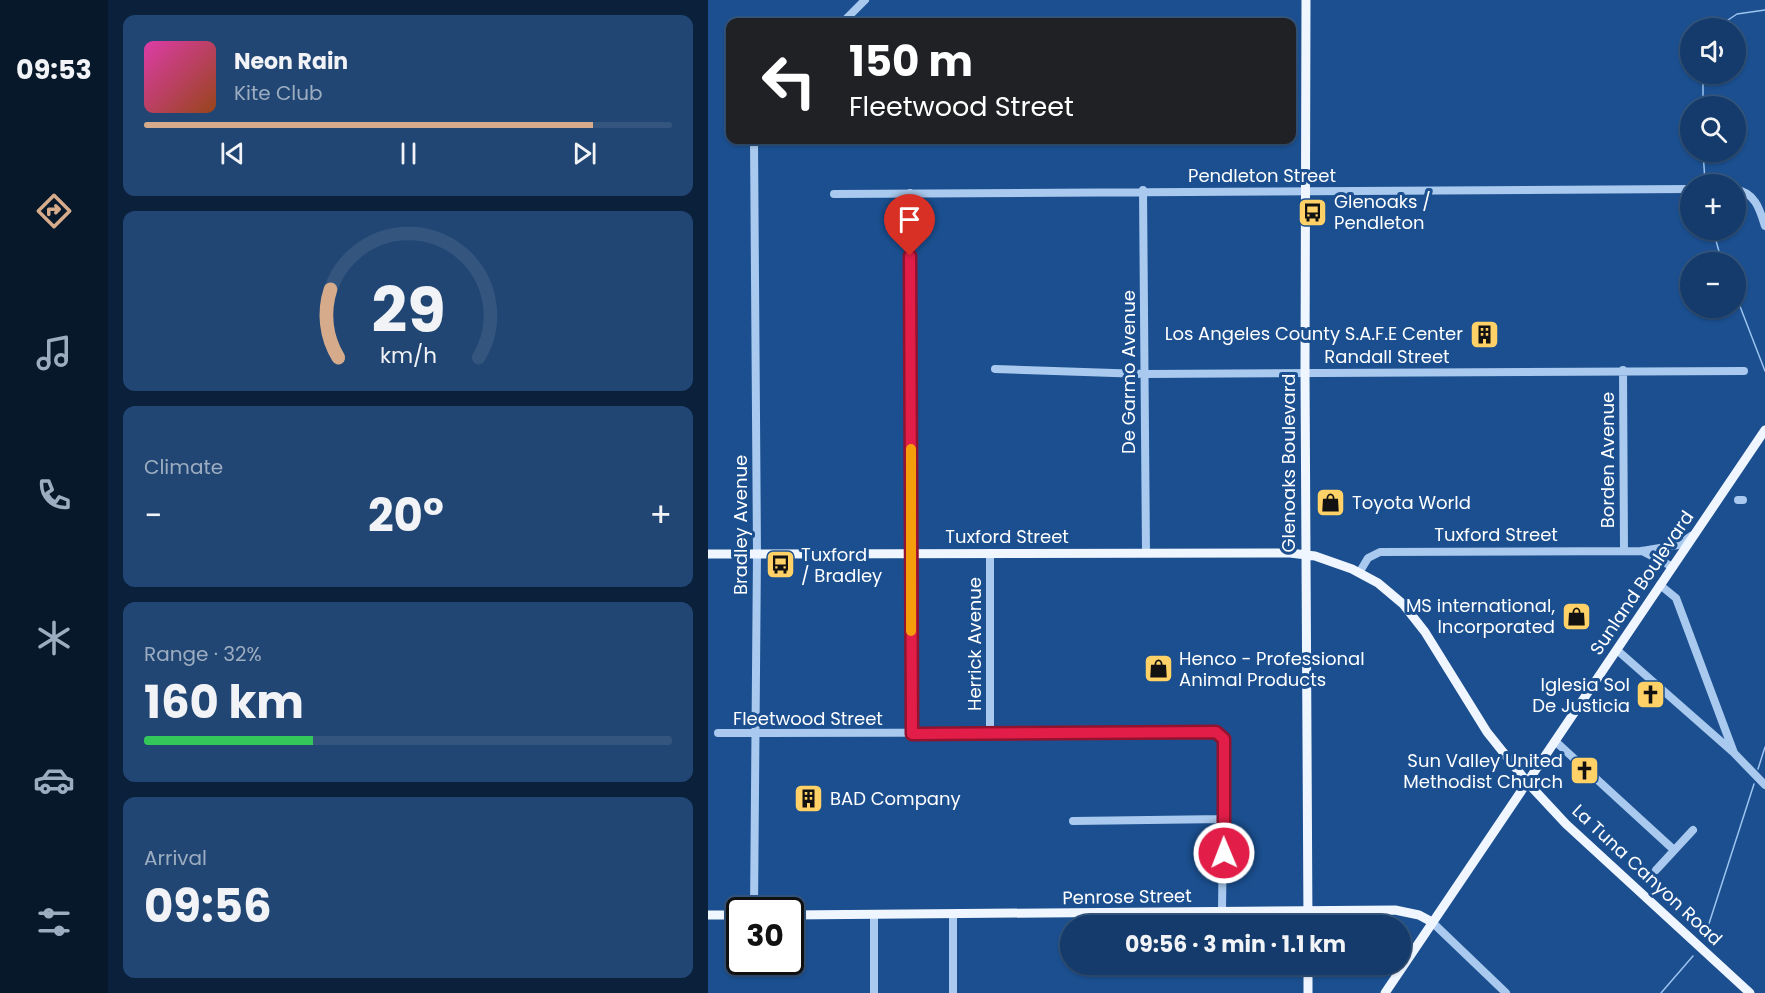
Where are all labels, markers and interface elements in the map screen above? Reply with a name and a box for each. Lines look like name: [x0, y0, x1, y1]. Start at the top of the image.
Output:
map controls: [1680, 18, 1746, 318]
button: sound: [1680, 18, 1746, 84]
text: 150 m: [849, 32, 973, 91]
icon: left: [750, 42, 828, 120]
text: Neon Rain: [234, 46, 348, 77]
text: 09:53: [16, 51, 92, 88]
text: Kite Club: [234, 79, 323, 107]
text: Fleetwood Street: [849, 88, 1074, 125]
button: search: [1680, 96, 1746, 162]
icon: previous: [216, 137, 249, 170]
icon: pause: [392, 137, 425, 170]
icon: next: [568, 137, 601, 170]
street label: Pendleton Street: [1188, 163, 1336, 188]
button: +: [1680, 174, 1746, 240]
place label: Glenoaks / Pendleton: [1334, 189, 1431, 235]
icon: directions: [33, 190, 75, 232]
pin: [884, 194, 935, 256]
bus stop icon: Glenoaks / Pendleton: [1297, 196, 1329, 228]
icon: arrive: [893, 203, 926, 236]
button: −: [1680, 252, 1746, 318]
text: 29: [371, 266, 445, 354]
street label: De Garmo Avenue: [1116, 290, 1141, 454]
building icon: Los Angeles County S.A.F.E Center: [1468, 318, 1500, 350]
place label: Los Angeles County S.A.F.E Center: [1165, 321, 1463, 346]
icon: music: [33, 332, 75, 374]
text: km/h: [379, 340, 437, 371]
street label: Randall Street: [1324, 344, 1450, 369]
street label: Glenoaks Boulevard: [1276, 373, 1301, 553]
street label: Borden Avenue: [1595, 392, 1620, 528]
text: Climate: [144, 453, 223, 481]
street label: Bradley Avenue: [728, 455, 753, 595]
icon: phone: [33, 474, 75, 516]
text: 20°: [368, 484, 444, 547]
shop icon: Toyota World: [1315, 487, 1347, 519]
place label: Toyota World: [1352, 490, 1471, 515]
text: −: [144, 492, 162, 539]
text: +: [649, 492, 672, 539]
street label: Sunland Boulevard: [1584, 505, 1699, 660]
street label: Tuxford Street: [1434, 522, 1558, 547]
street label: Tuxford Street: [945, 524, 1069, 549]
place label: Tuxford / Bradley: [801, 542, 882, 588]
bus stop icon: Tuxford / Bradley: [764, 549, 796, 581]
street label: Herrick Avenue: [962, 577, 987, 711]
place label: MS international, Incorporated: [1406, 593, 1555, 639]
shop icon: MS international, Incorporated: [1560, 600, 1592, 632]
icon: climate: [33, 617, 75, 659]
text: Range · 32%: [144, 640, 262, 668]
place label: Henco - Professional Animal Products: [1179, 646, 1365, 692]
shop icon: Henco - Professional Animal Products: [1142, 653, 1174, 685]
text: 160 km: [144, 671, 304, 734]
place label: Iglesia Sol De Justicia: [1532, 672, 1630, 718]
church icon: Iglesia Sol De Justicia: [1635, 679, 1667, 711]
street label: Fleetwood Street: [733, 706, 883, 731]
place label: Sun Valley United Methodist Church: [1403, 748, 1563, 794]
church icon: Sun Valley United Methodist Church: [1568, 755, 1600, 787]
icon: car: [33, 759, 75, 801]
building icon: BAD Company: [793, 783, 825, 815]
place label: BAD Company: [830, 786, 961, 811]
street label: La Tuna Canyon Road: [1567, 798, 1728, 951]
position arrow: [1192, 821, 1256, 885]
text: Arrival: [144, 844, 207, 872]
text: 09:56: [144, 875, 272, 938]
street label: Penrose Street: [1062, 883, 1192, 910]
speed limit sign: 30: [726, 897, 804, 975]
icon: filters: [33, 901, 75, 943]
text: 09:56 · 3 min · 1.1 km: [1125, 929, 1346, 960]

